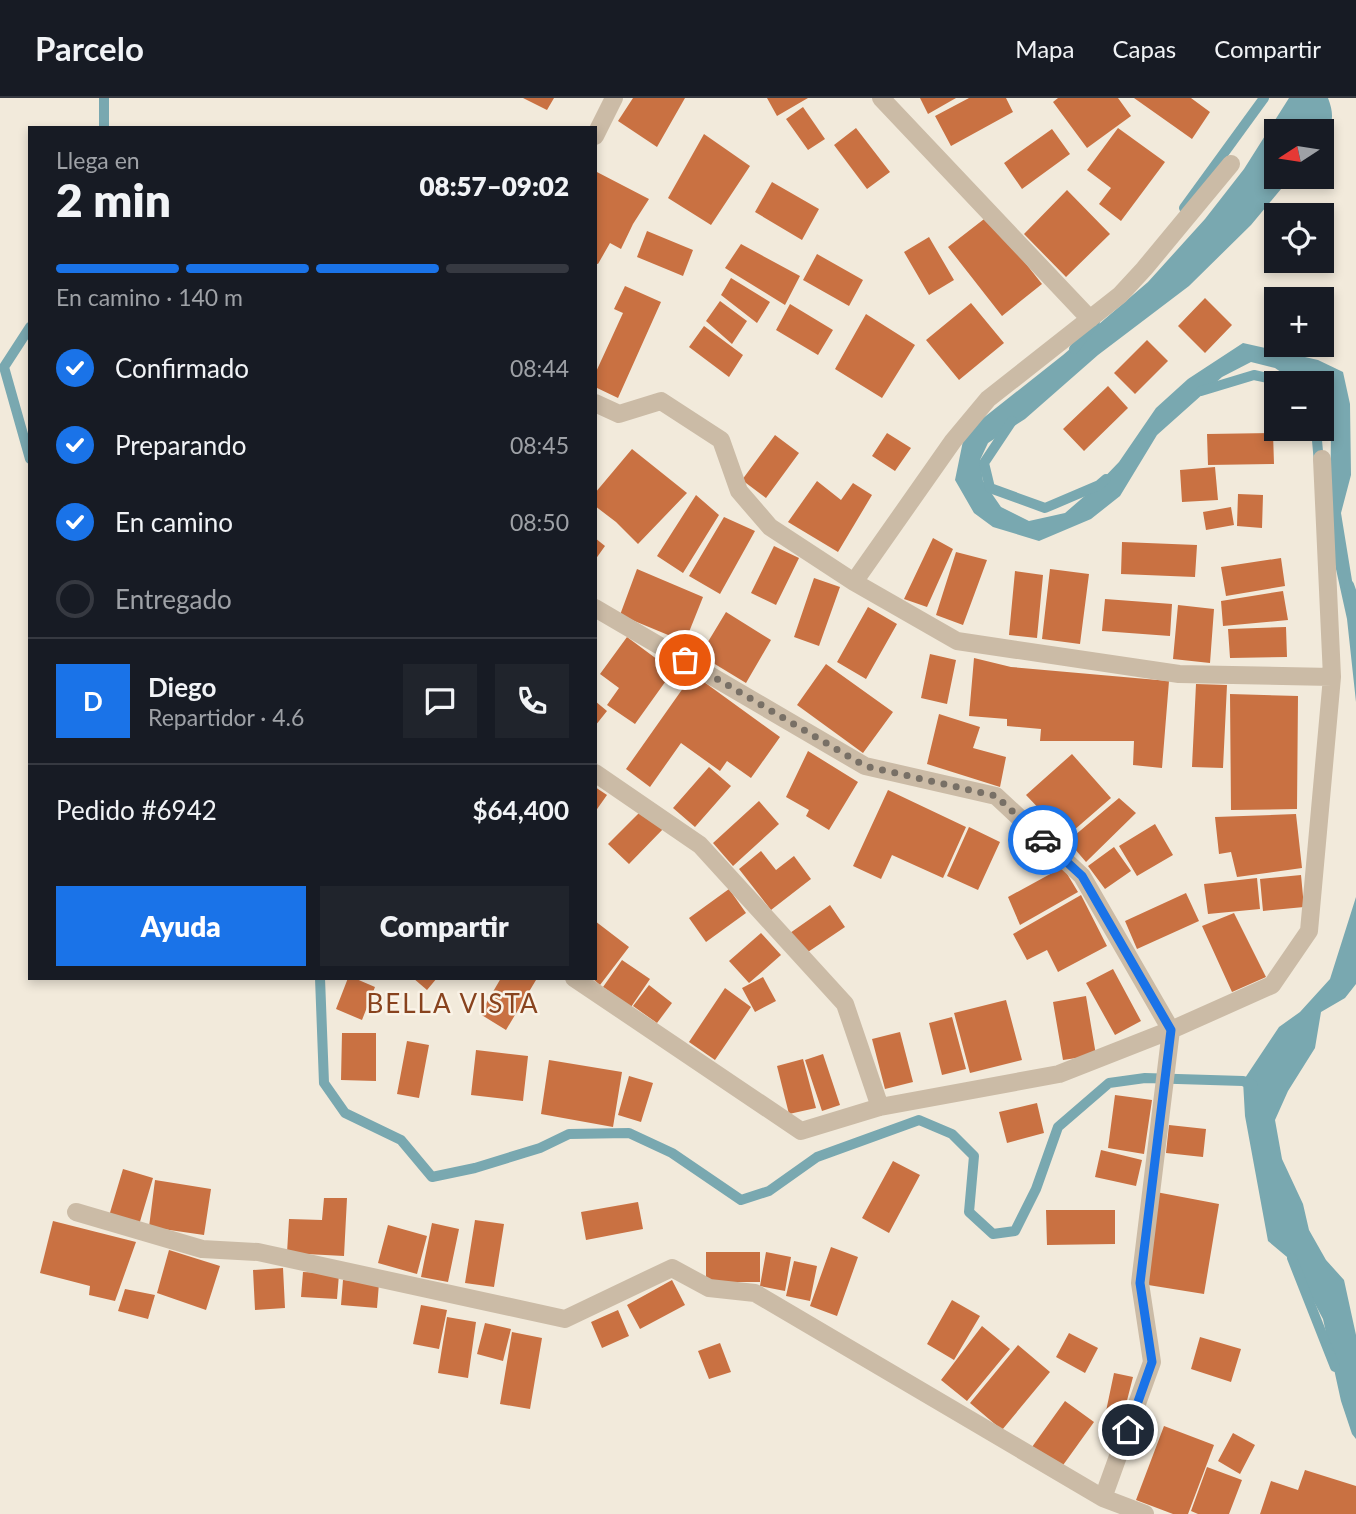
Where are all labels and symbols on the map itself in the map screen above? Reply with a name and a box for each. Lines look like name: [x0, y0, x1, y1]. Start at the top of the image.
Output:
north arrow: [1264, 119, 1334, 189]
pin: [655, 630, 715, 690]
courier: [1008, 805, 1078, 875]
district label: BELLA VISTA: [366, 987, 540, 1019]
pin: [1098, 1400, 1158, 1460]

